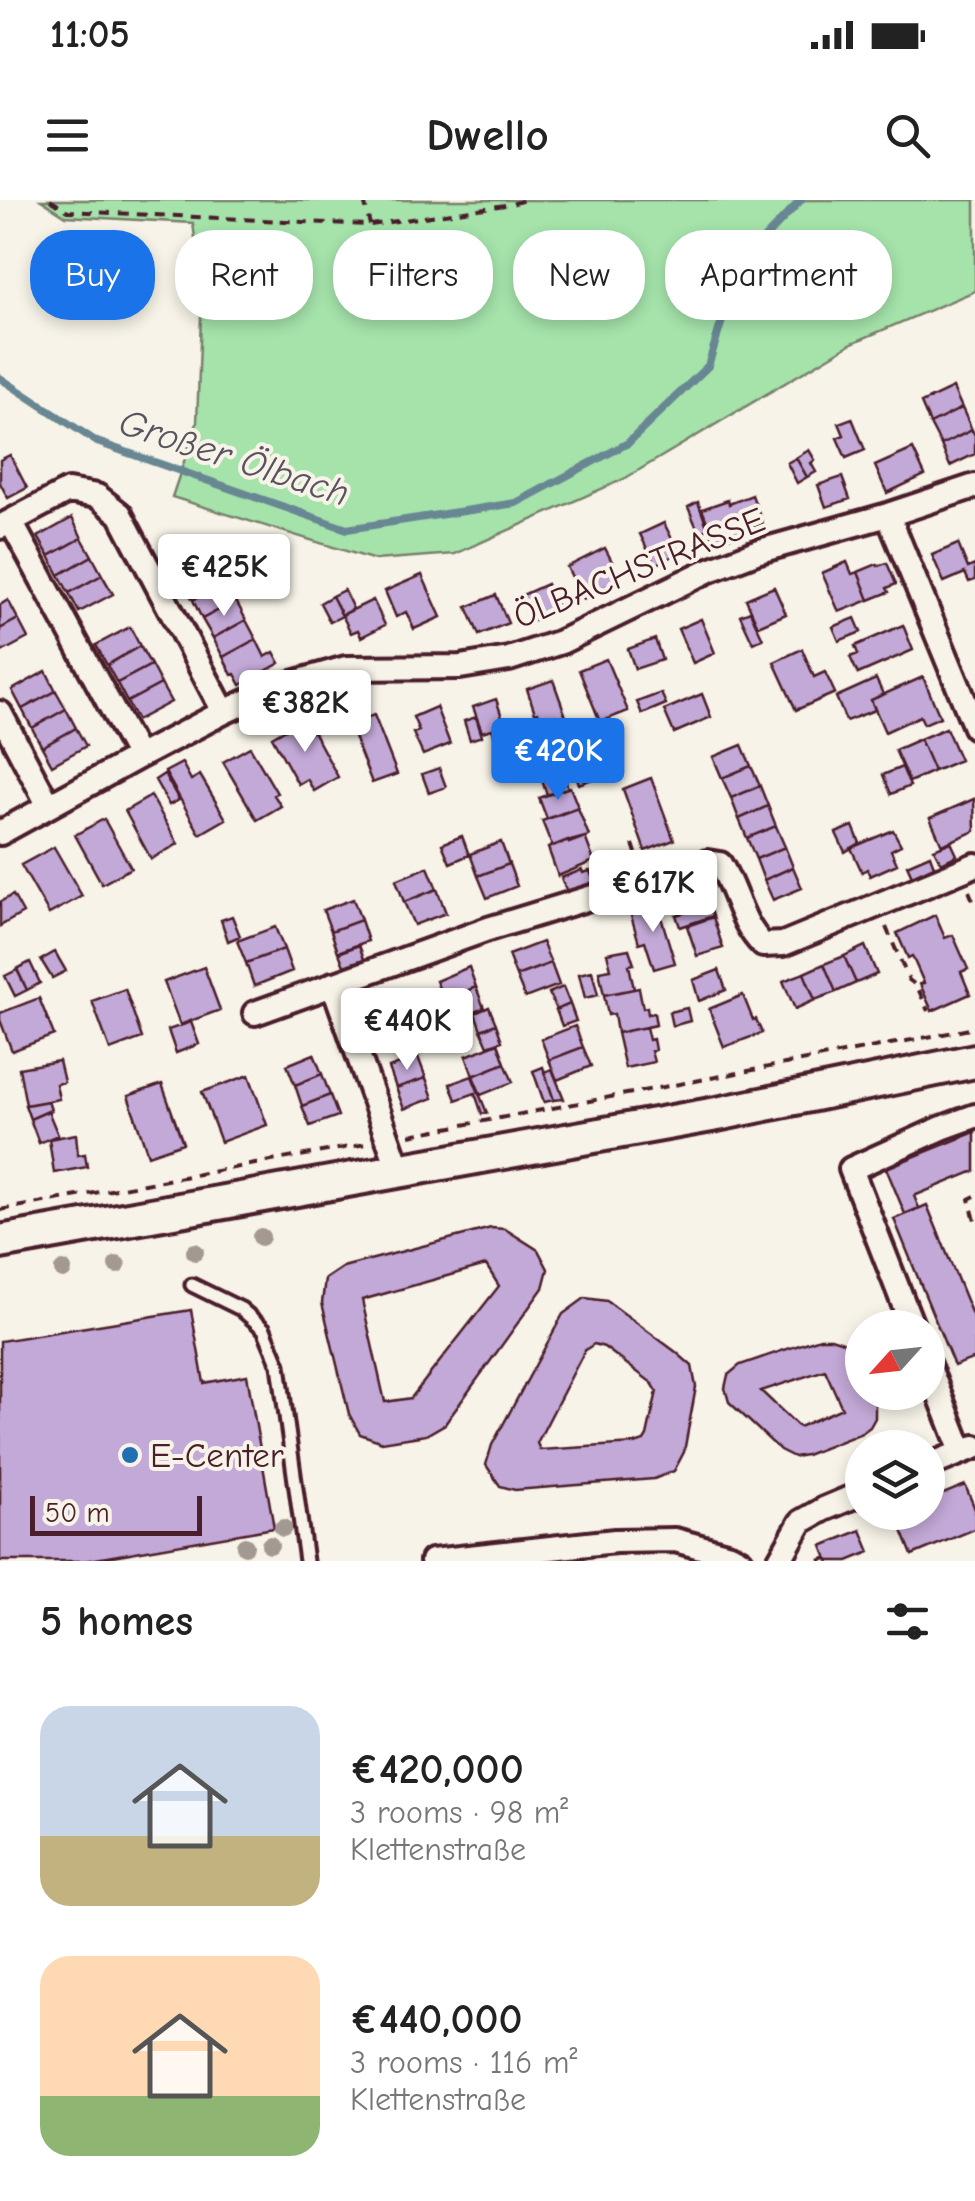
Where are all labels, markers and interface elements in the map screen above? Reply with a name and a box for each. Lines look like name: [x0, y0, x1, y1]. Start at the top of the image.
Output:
text: 11:05: [50, 13, 130, 57]
icon: menu: [40, 108, 95, 163]
icon: search: [880, 108, 935, 163]
text: Dwello: [426, 109, 549, 161]
chip: Buy: [30, 230, 155, 320]
chip: Rent: [175, 230, 313, 320]
chip: Filters: [333, 230, 493, 320]
chip: New: [513, 230, 645, 320]
chip: Apartment: [665, 230, 892, 320]
water label: Großer Ölbach: [113, 400, 355, 516]
street label: ÖLBACHSTRASSE: [507, 499, 771, 637]
pin: €425K: [154, 534, 294, 619]
text: €425K: [180, 548, 268, 585]
pin: €382K: [235, 670, 375, 755]
text: €382K: [261, 684, 349, 721]
pin: €420K: [488, 718, 628, 803]
text: €420K: [513, 732, 603, 769]
pin: €617K: [583, 850, 723, 935]
text: €617K: [611, 864, 695, 901]
pin: €440K: [337, 988, 477, 1073]
text: €440K: [363, 1002, 451, 1039]
north arrow: [845, 1310, 945, 1410]
map controls: [845, 1310, 945, 1530]
button: layers: [845, 1430, 945, 1530]
place label: E-Center: [150, 1435, 284, 1476]
marker: E-Center: [119, 1444, 141, 1466]
scale bar: [30, 1491, 202, 1536]
text: 50 m: [45, 1497, 110, 1529]
icon: filters: [880, 1594, 935, 1649]
text: 5 homes: [40, 1597, 193, 1646]
text: €420,000: [350, 1745, 524, 1794]
icon: home: [120, 1746, 240, 1866]
text: 3 rooms · 98 m²: [350, 1794, 568, 1831]
text: Klettenstraße: [350, 1831, 526, 1868]
text: €440,000: [350, 1995, 522, 2044]
icon: home: [120, 1996, 240, 2116]
text: 3 rooms · 116 m²: [350, 2044, 578, 2081]
text: Klettenstraße: [350, 2081, 526, 2118]

